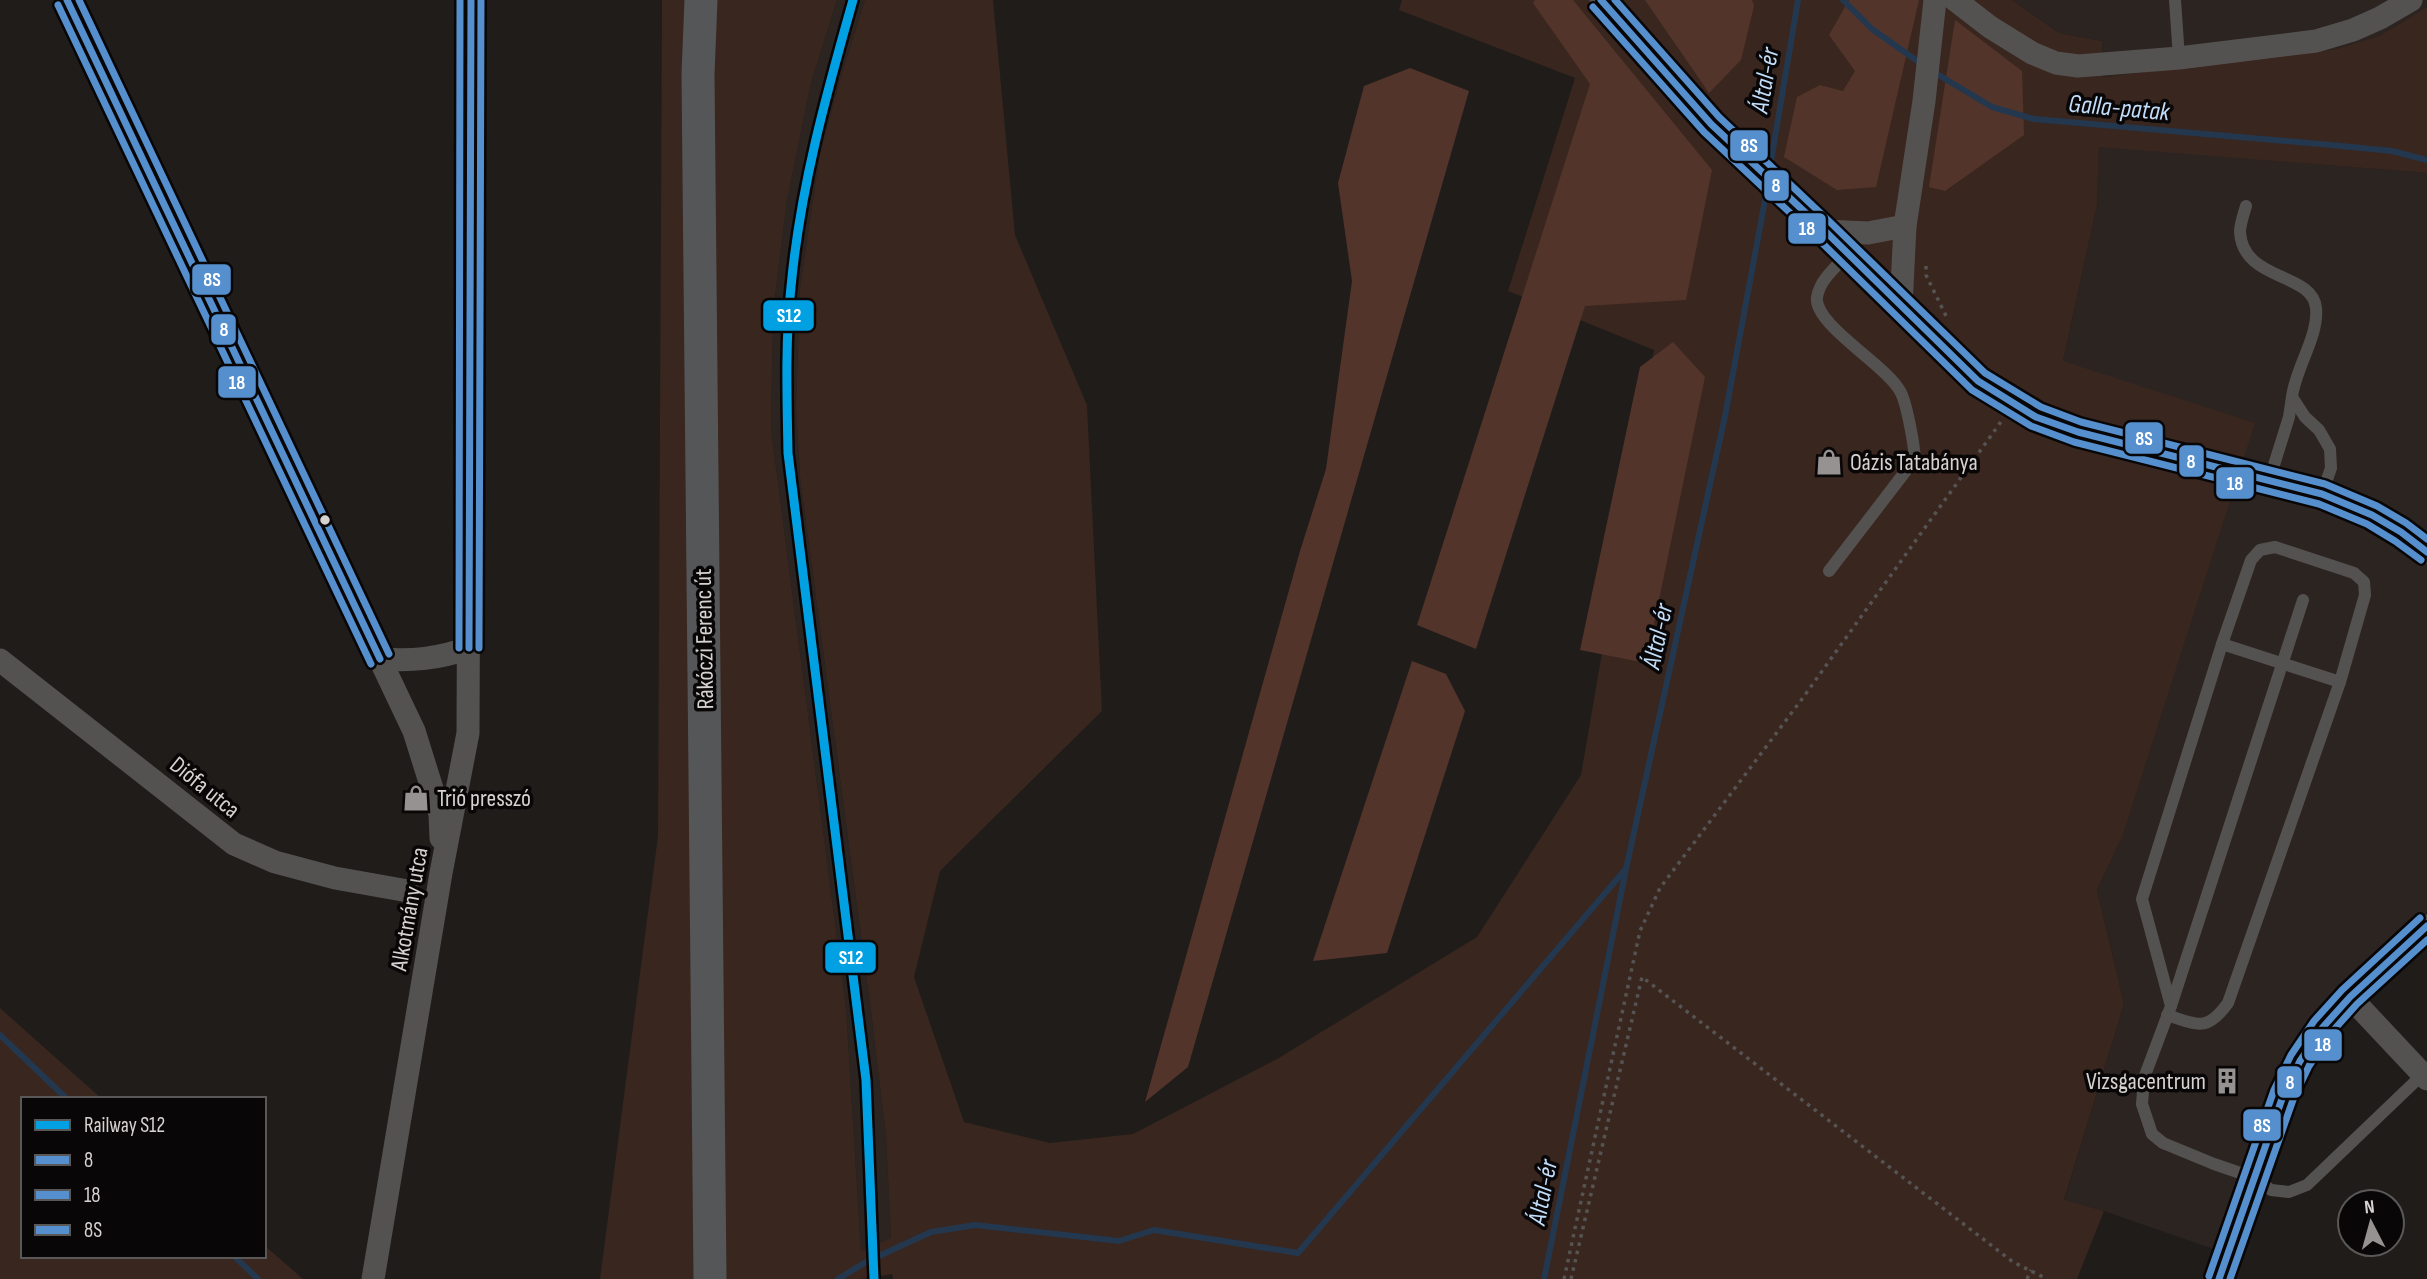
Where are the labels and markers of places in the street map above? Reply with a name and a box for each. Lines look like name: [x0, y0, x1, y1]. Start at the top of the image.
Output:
shop icon: Oázis Tatabánya: [1814, 447, 1844, 477]
place label: Oázis Tatabánya: [1850, 448, 1978, 477]
unlabelled marker: [318, 513, 332, 527]
shop icon: Trió presszó: [401, 783, 431, 813]
place label: Trió presszó: [437, 784, 531, 813]
building icon: Vizsgacentrum: [2212, 1066, 2242, 1096]
place label: Vizsgacentrum: [2086, 1067, 2206, 1096]

